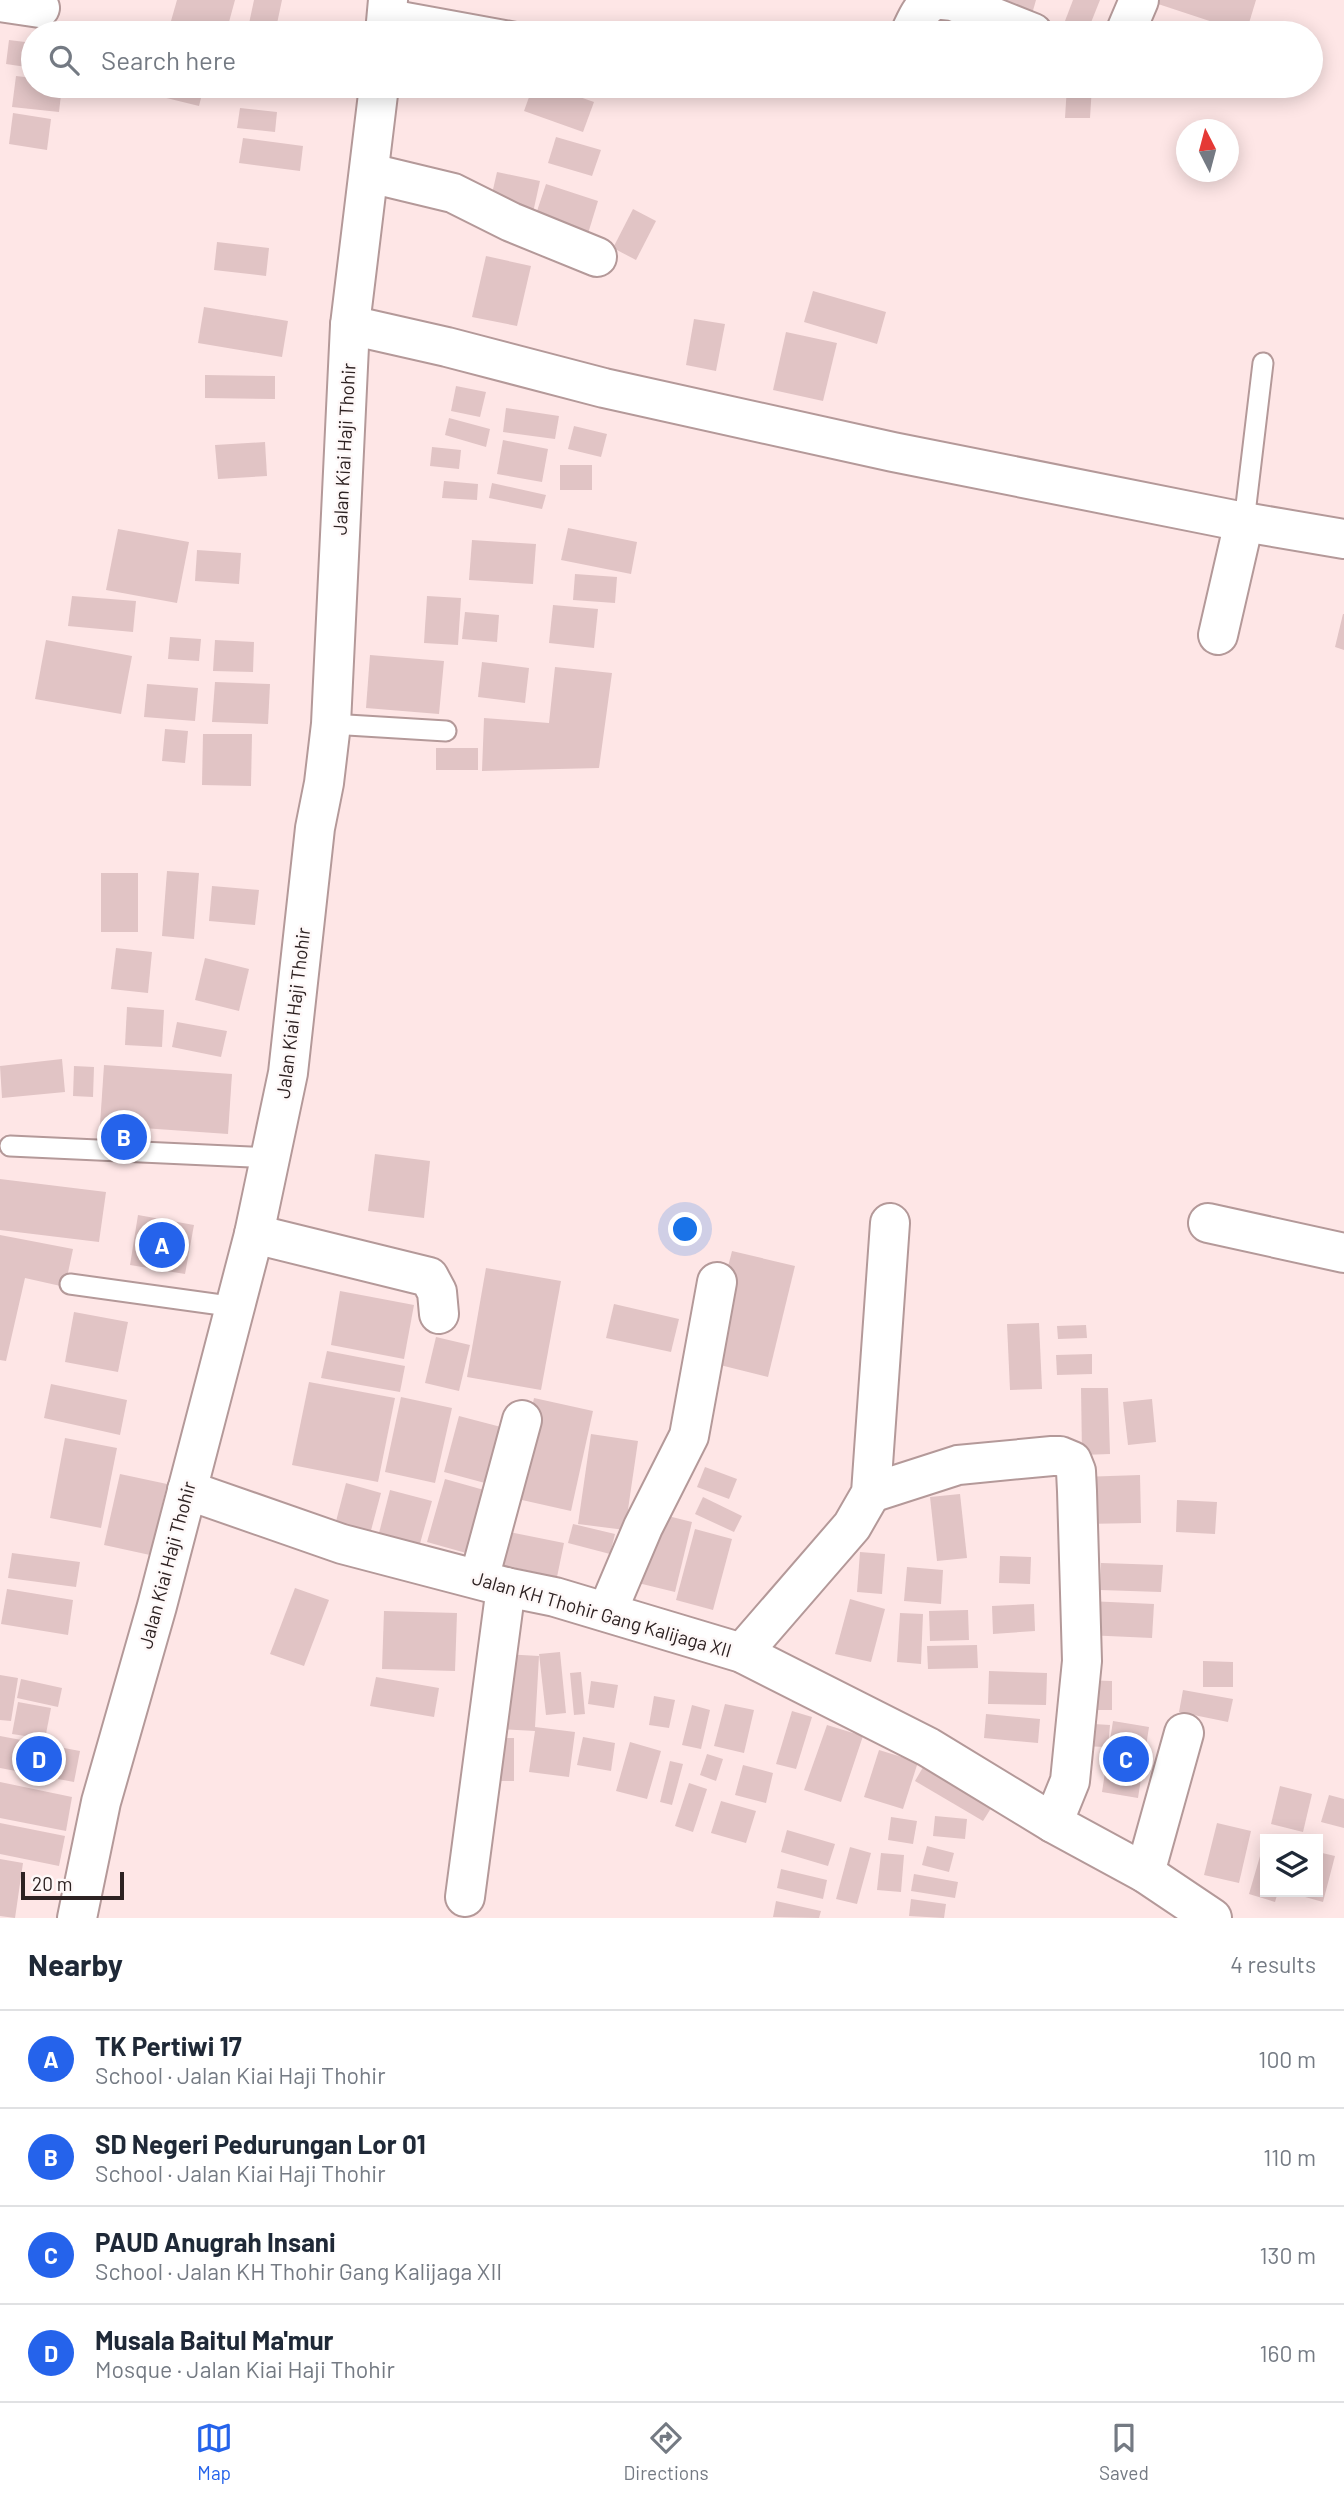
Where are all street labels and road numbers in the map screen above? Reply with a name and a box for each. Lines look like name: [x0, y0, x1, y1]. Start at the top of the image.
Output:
street label: Jalan Kiai Haji Thohir: [328, 362, 359, 536]
street label: Jalan Kiai Haji Thohir: [271, 926, 314, 1100]
street label: Jalan Kiai Haji Thohir: [133, 1479, 200, 1651]
street label: Jalan KH Thohir Gang Kalijaga XII: [470, 1565, 734, 1662]

